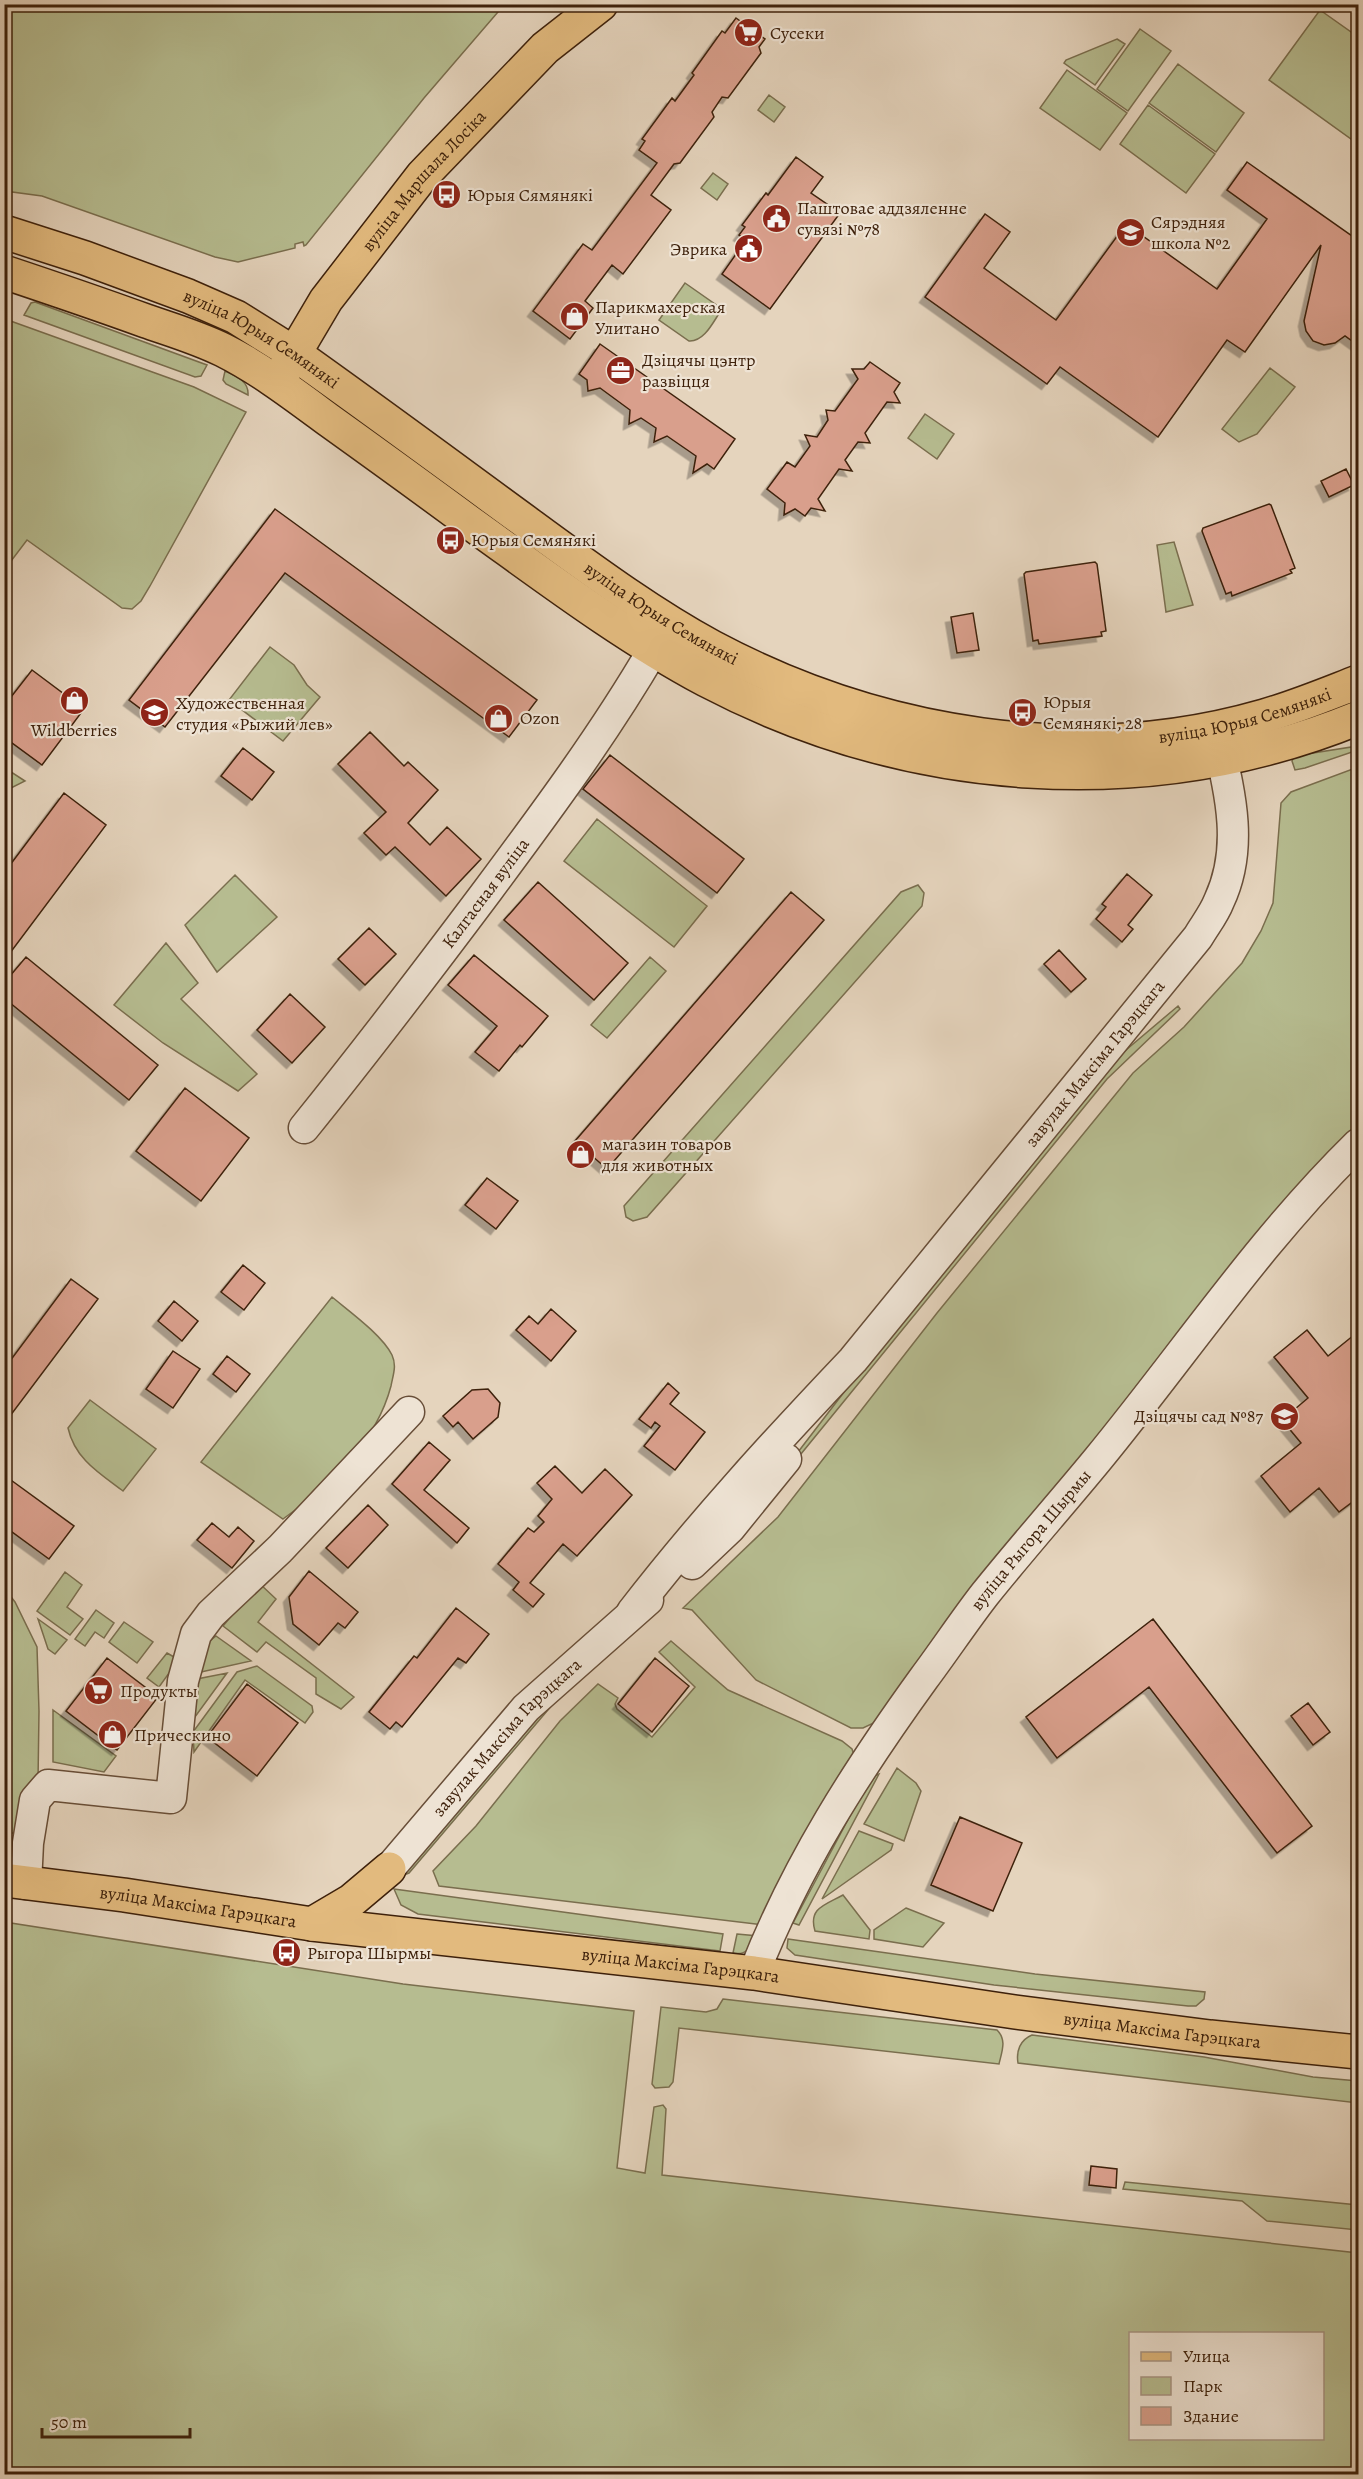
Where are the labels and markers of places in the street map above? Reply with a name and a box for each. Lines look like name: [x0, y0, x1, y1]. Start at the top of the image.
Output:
supermarket icon: Сусеки: [733, 17, 765, 49]
place label: Сусеки: [770, 21, 825, 45]
bus stop icon: Юрыя Сямянякі: [430, 179, 462, 211]
place label: Юрыя Сямянякі: [467, 183, 593, 207]
place label: Паштовае аддзяленне сувязі №78: [797, 196, 967, 241]
public building icon: Паштовае аддзяленне сувязі №78: [760, 202, 792, 234]
place label: Сярэдняя школа №2: [1151, 210, 1231, 255]
school or university icon: Сярэдняя школа №2: [1114, 216, 1146, 248]
public building icon: Эврика: [732, 233, 764, 265]
place label: Эврика: [670, 237, 728, 261]
place label: Парикмахерская Улитано: [595, 295, 725, 340]
shop icon: Парикмахерская Улитано: [558, 301, 590, 333]
place label: Дзіцячы цэнтр развіцця: [642, 348, 755, 393]
office icon: Дзіцячы цэнтр развіцця: [605, 354, 637, 386]
bus stop icon: Юрыя Семянякі: [434, 524, 466, 556]
place label: Юрыя Семянякі: [471, 528, 596, 552]
shop icon: Wildberries: [58, 685, 90, 717]
place label: Юрыя Семянякі, 28: [1043, 690, 1142, 735]
place label: Художественная студия «Рыжий лев»: [176, 691, 333, 736]
bus stop icon: Юрыя Семянякі, 28: [1006, 696, 1038, 728]
school or university icon: Художественная студия «Рыжий лев»: [139, 697, 171, 729]
shop icon: Ozon: [483, 702, 515, 734]
place label: Ozon: [520, 706, 560, 730]
place label: Wildberries: [30, 718, 117, 742]
place label: магазин товаров для животных: [601, 1132, 732, 1177]
shop icon: магазин товаров для животных: [565, 1138, 597, 1170]
school or university icon: Дзіцячы сад №87: [1268, 1400, 1300, 1432]
place label: Дзіцячы сад №87: [1134, 1404, 1263, 1428]
supermarket icon: Продукты: [83, 1675, 115, 1707]
place label: Продукты: [120, 1679, 198, 1703]
shop icon: Прическино: [97, 1719, 129, 1751]
place label: Прическино: [134, 1723, 231, 1747]
bus stop icon: Рыгора Шырмы: [270, 1937, 302, 1969]
place label: Рыгора Шырмы: [307, 1941, 431, 1965]

